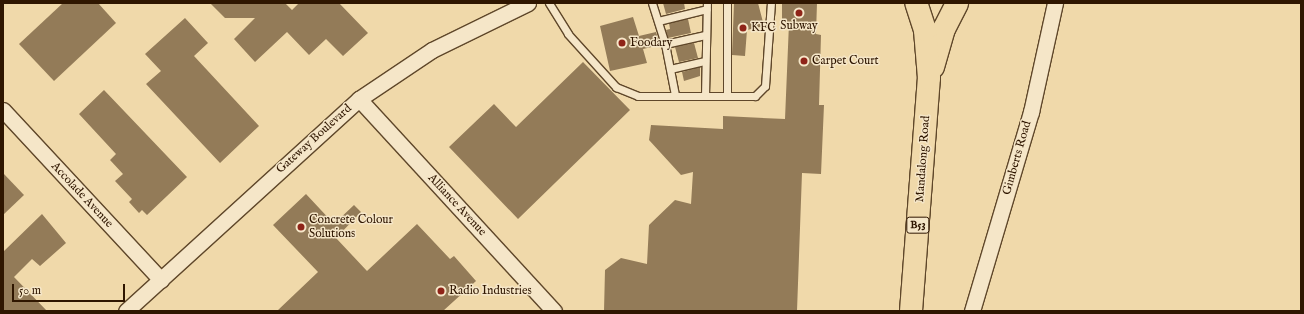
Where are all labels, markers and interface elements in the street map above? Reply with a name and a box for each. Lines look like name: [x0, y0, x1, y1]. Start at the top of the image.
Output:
marker: Subway: [794, 8, 804, 18]
place label: Subway: [780, 19, 818, 33]
place label: KFC: [751, 21, 776, 35]
marker: KFC: [738, 23, 748, 33]
place label: Foodary: [630, 36, 672, 50]
marker: Foodary: [617, 38, 627, 48]
place label: Carpet Court: [812, 54, 879, 68]
marker: Carpet Court: [799, 56, 809, 66]
street label: Gateway Boulevard: [273, 101, 355, 177]
street label: Mandalong Road: [913, 115, 933, 203]
street label: Gimberts Road: [1000, 119, 1034, 197]
street label: Accolade Avenue: [48, 159, 116, 231]
street label: Alliance Avenue: [425, 171, 489, 239]
place label: Concrete Colour Solutions: [309, 213, 393, 241]
road number: B53: [906, 216, 930, 234]
marker: Concrete Colour Solutions: [296, 222, 306, 232]
scale bar: [14, 276, 127, 302]
text: 50 m: [19, 283, 41, 298]
place label: Radio Industries: [449, 284, 532, 298]
marker: Radio Industries: [436, 286, 446, 296]

